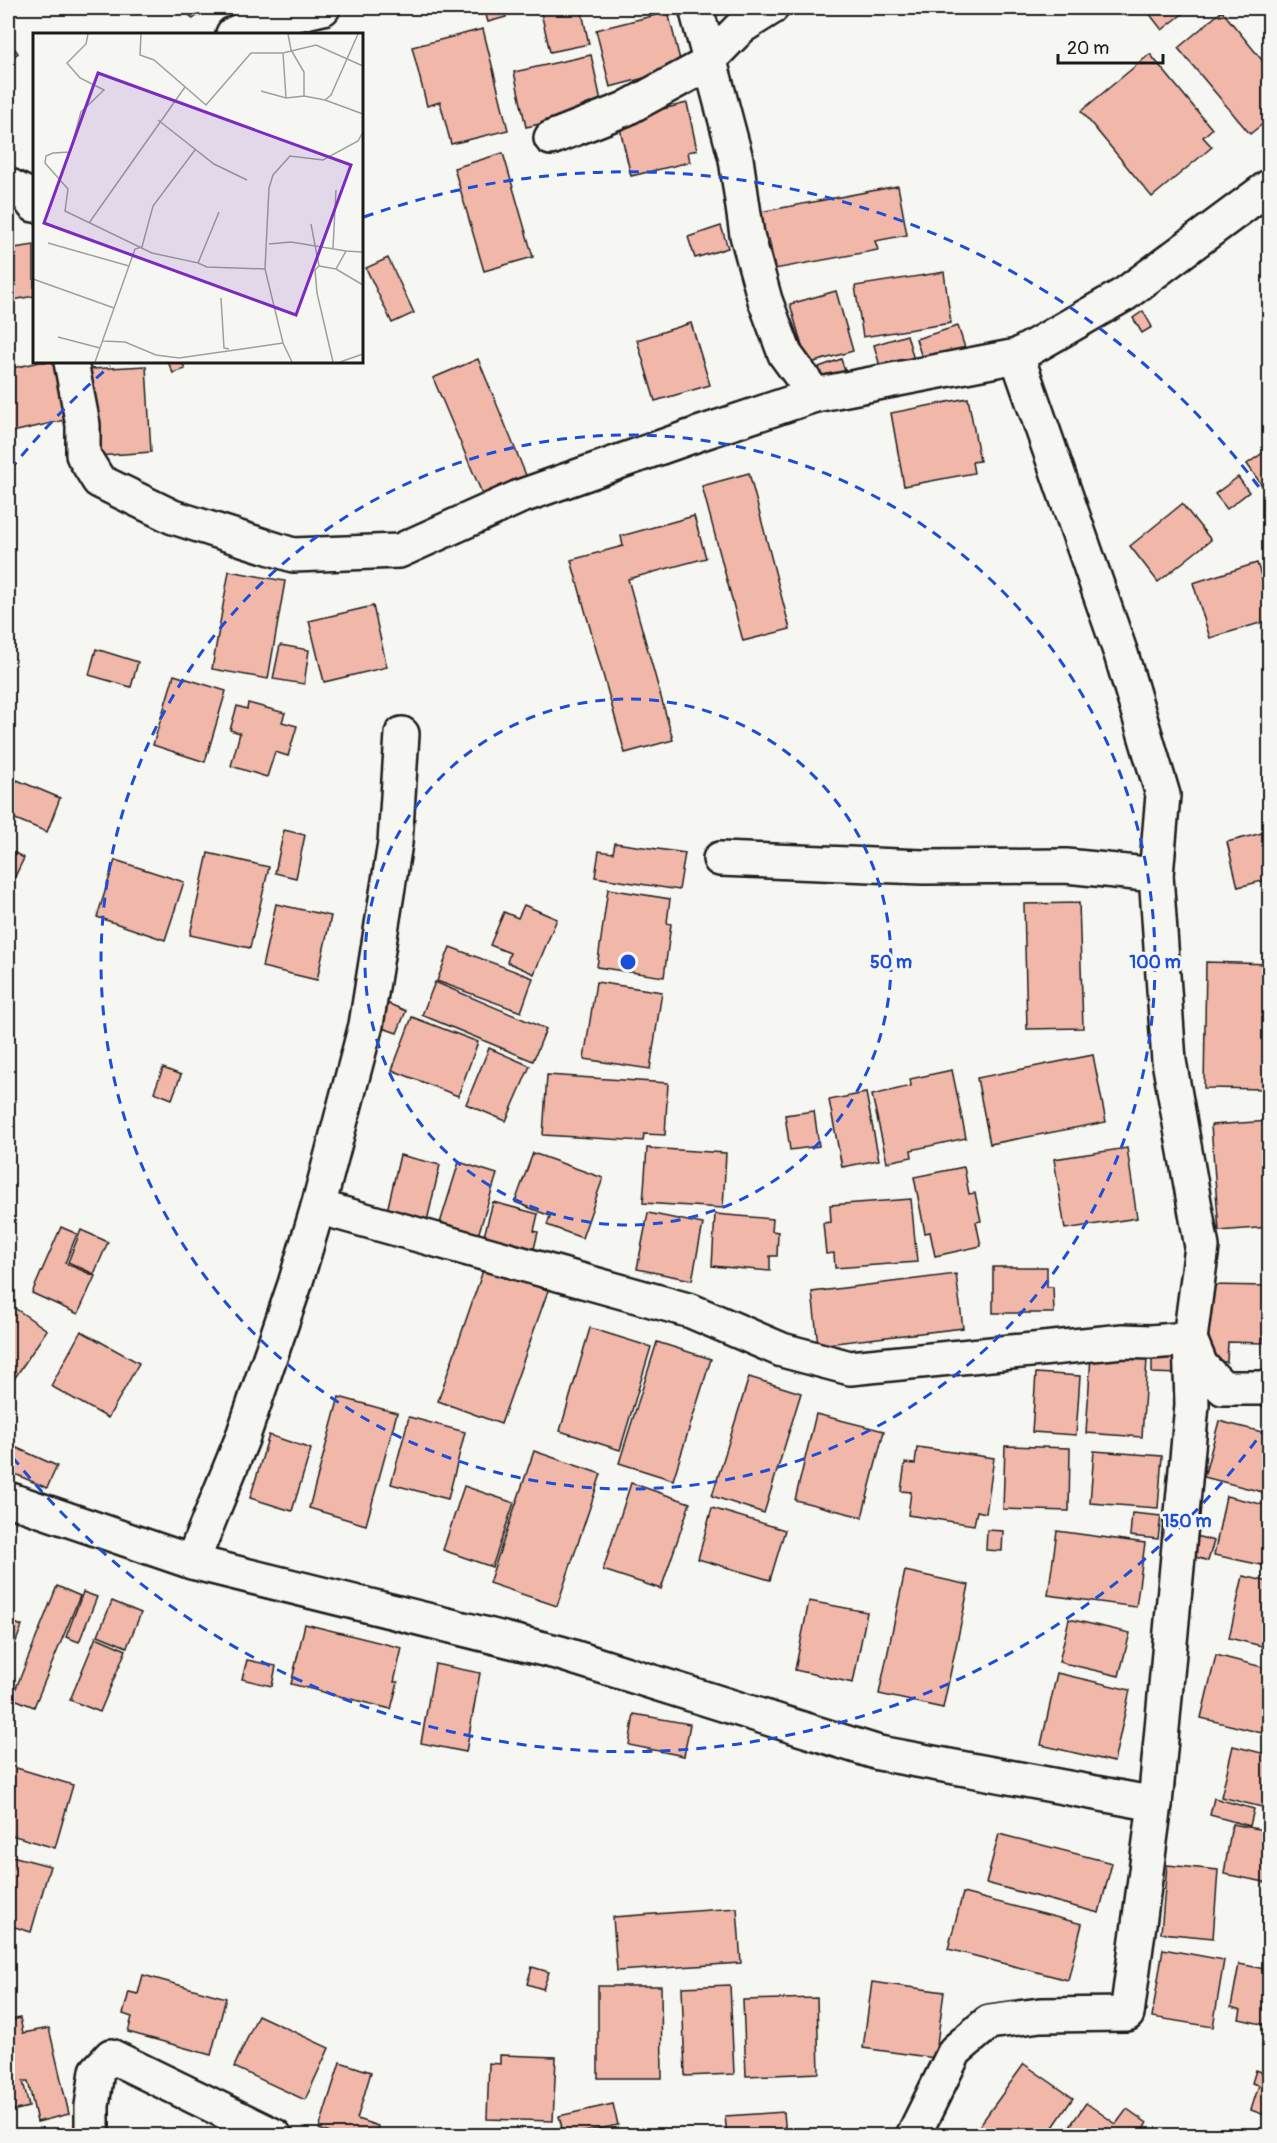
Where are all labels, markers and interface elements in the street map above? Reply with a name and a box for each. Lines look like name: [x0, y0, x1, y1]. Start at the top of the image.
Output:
scale bar: [1058, 27, 1163, 65]
inset map: [33, 33, 363, 363]
text: 20 m: [1067, 37, 1109, 60]
text: 50 m: [870, 951, 912, 974]
text: 100 m: [1129, 951, 1181, 974]
centre of rings: [618, 952, 638, 972]
text: 150 m: [1163, 1510, 1212, 1533]

